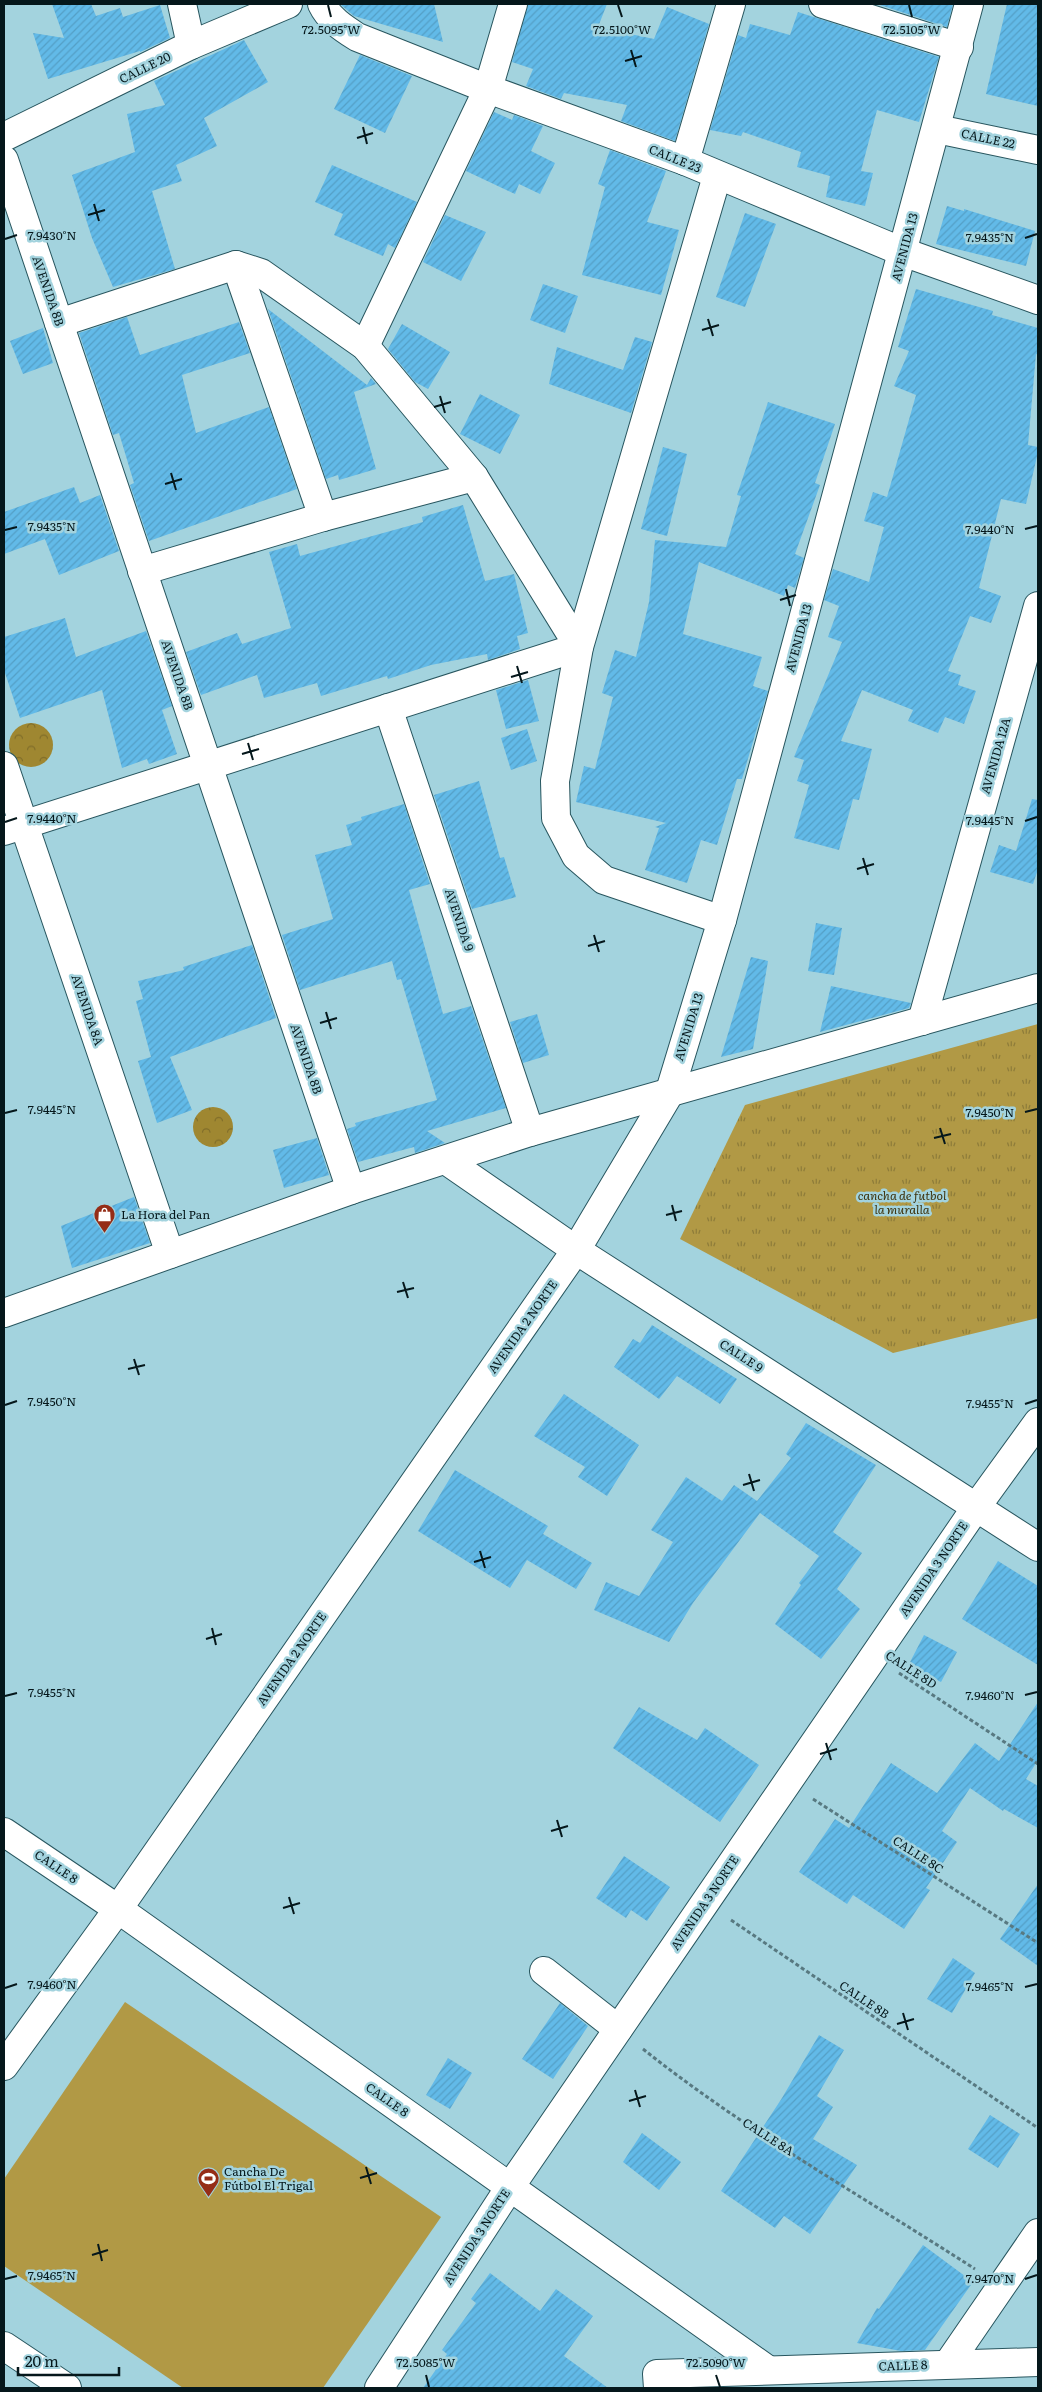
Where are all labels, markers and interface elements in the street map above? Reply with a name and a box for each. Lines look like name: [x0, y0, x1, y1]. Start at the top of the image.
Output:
text: 72.5095°W: [302, 20, 360, 38]
text: 72.5100°W: [593, 20, 651, 38]
text: 72.5105°W: [883, 20, 941, 38]
street label: CALLE 20: [116, 47, 173, 87]
street label: CALLE 22: [960, 124, 1017, 152]
street label: CALLE 23: [647, 139, 704, 177]
street label: AVENIDA 13: [886, 211, 922, 283]
text: 7.9430°N: [27, 226, 77, 244]
text: 7.9435°N: [966, 228, 1014, 246]
street label: AVENIDA 8B: [29, 253, 69, 328]
text: 7.9435°N: [28, 517, 76, 535]
text: 7.9440°N: [965, 520, 1015, 538]
street label: AVENIDA 13: [780, 602, 816, 674]
street label: AVENIDA 8B: [158, 637, 198, 712]
street label: AVENIDA 12A: [976, 715, 1015, 796]
text: 7.9440°N: [27, 809, 77, 827]
text: 7.9445°N: [966, 811, 1014, 829]
street label: AVENIDA 9: [441, 886, 479, 953]
street label: AVENIDA 8A: [67, 972, 109, 1048]
street label: AVENIDA 13: [669, 991, 707, 1063]
street label: AVENIDA 8B: [287, 1021, 327, 1096]
text: 7.9445°N: [28, 1100, 76, 1118]
text: 7.9450°N: [966, 1103, 1014, 1121]
park label: cancha de futbol la muralla: [858, 1186, 947, 1218]
shop icon: La Hora del Pan: [93, 1203, 117, 1234]
place label: La Hora del Pan: [121, 1205, 210, 1223]
street label: AVENIDA 2 NORTE: [483, 1276, 561, 1377]
street label: CALLE 9: [716, 1334, 767, 1376]
text: 7.9450°N: [28, 1392, 76, 1410]
text: 7.9455°N: [966, 1394, 1014, 1412]
street label: AVENIDA 3 NORTE: [895, 1517, 972, 1619]
street label: AVENIDA 2 NORTE: [252, 1608, 330, 1709]
street label: CALLE 8D: [882, 1646, 941, 1693]
text: 7.9455°N: [28, 1683, 76, 1701]
text: 7.9460°N: [965, 1686, 1015, 1704]
street label: CALLE 8C: [890, 1831, 947, 1877]
street label: CALLE 8: [31, 1845, 82, 1888]
street label: AVENIDA 3 NORTE: [666, 1851, 743, 1953]
text: 7.9460°N: [27, 1975, 77, 1993]
street label: CALLE 8B: [836, 1976, 893, 2023]
text: 7.9465°N: [966, 1977, 1014, 1995]
street label: CALLE 8: [362, 2078, 413, 2121]
street label: CALLE 8A: [739, 2113, 798, 2160]
place label: Cancha De Fútbol El Trigal: [224, 2162, 313, 2194]
sports icon: Cancha De Fútbol El Trigal: [196, 2167, 220, 2198]
street label: AVENIDA 3 NORTE: [438, 2185, 514, 2288]
text: 7.9465°N: [28, 2266, 76, 2284]
text: 7.9470°N: [966, 2269, 1014, 2287]
scale bar: [18, 2344, 119, 2376]
text: 20 m: [25, 2349, 59, 2372]
text: 72.5085°W: [397, 2353, 455, 2371]
text: 72.5090°W: [686, 2353, 746, 2371]
street label: CALLE 8: [878, 2355, 928, 2375]

